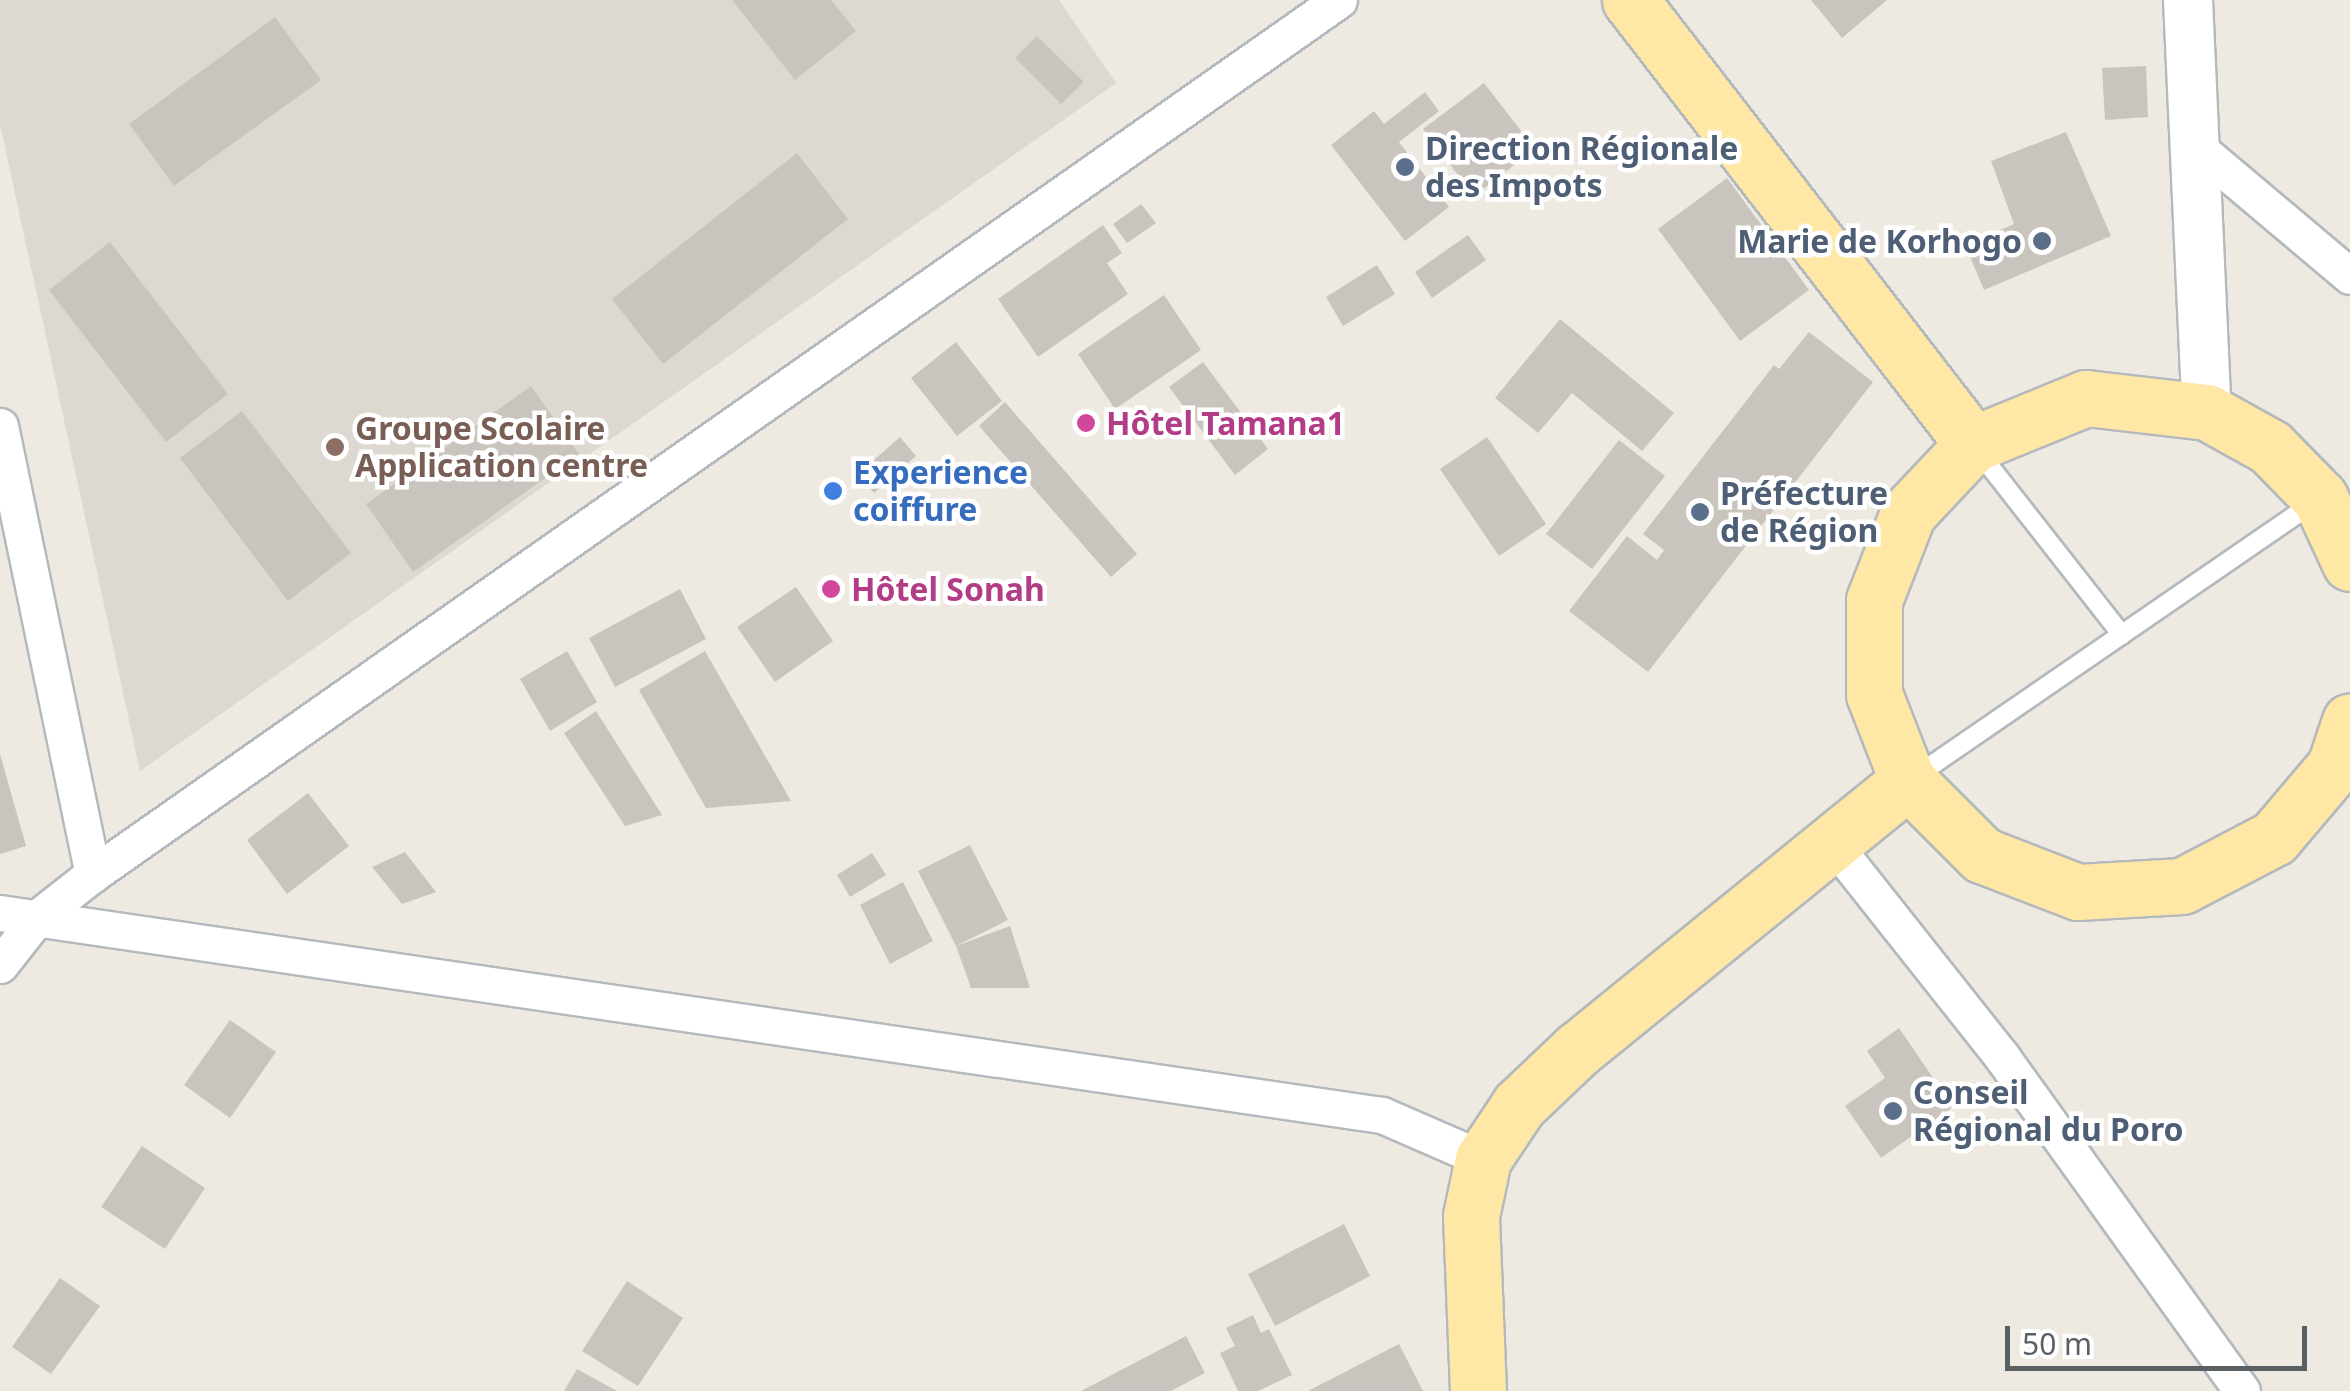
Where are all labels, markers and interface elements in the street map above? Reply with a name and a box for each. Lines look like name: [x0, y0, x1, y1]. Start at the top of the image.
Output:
place label: Direction Régionale des Impots: [1425, 130, 1738, 205]
marker: Direction Régionale des Impots: [1394, 156, 1416, 178]
place label: Marie de Korhogo: [1737, 222, 2022, 260]
marker: Marie de Korhogo: [2031, 230, 2053, 252]
place label: Hôtel Tamana1: [1106, 404, 1345, 442]
place label: Groupe Scolaire Application centre: [355, 410, 648, 485]
marker: Hôtel Tamana1: [1075, 412, 1097, 434]
marker: Groupe Scolaire Application centre: [324, 436, 346, 458]
place label: Experience coiffure: [853, 454, 1028, 529]
place label: Préfecture de Région: [1720, 475, 1888, 550]
marker: Experience coiffure: [822, 480, 844, 502]
marker: Préfecture de Région: [1689, 501, 1711, 523]
place label: Hôtel Sonah: [851, 570, 1045, 608]
marker: Hôtel Sonah: [820, 578, 842, 600]
place label: Conseil Régional du Poro: [1913, 1074, 2184, 1149]
marker: Conseil Régional du Poro: [1882, 1100, 1904, 1122]
scale bar: [2010, 1306, 2312, 1368]
text: 50 m: [2022, 1323, 2092, 1364]

